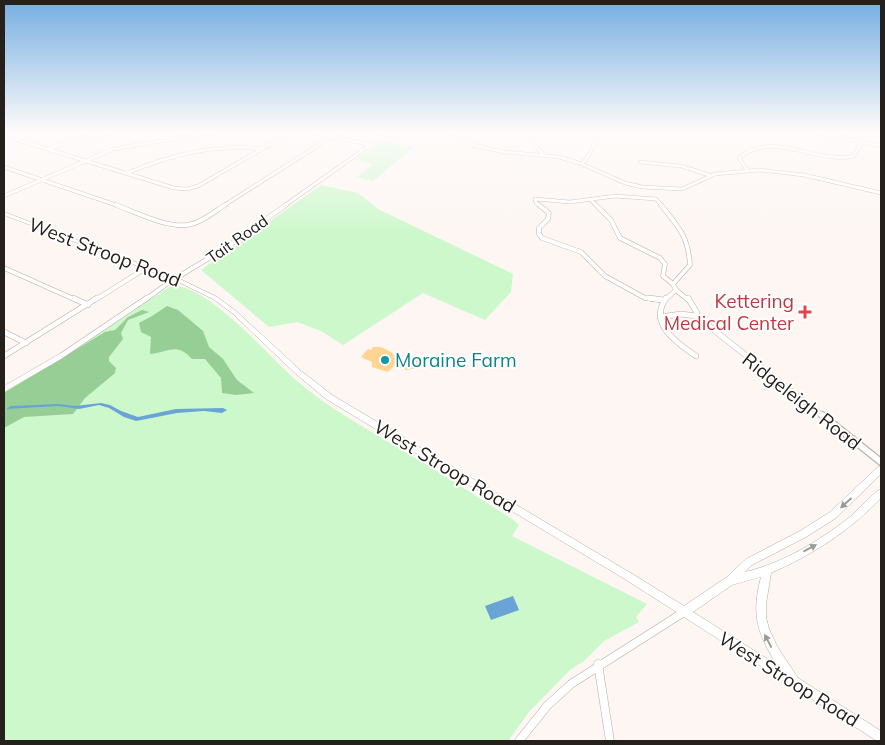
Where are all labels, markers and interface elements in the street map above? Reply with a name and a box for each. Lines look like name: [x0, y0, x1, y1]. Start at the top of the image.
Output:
street label: Tait Road: [202, 210, 272, 268]
street label: West Stroop Road: [25, 212, 185, 292]
place label: Kettering Medical Center: [664, 289, 794, 335]
marker: Kettering Medical Center: [798, 305, 812, 319]
street label: Ridgeleigh Road: [738, 347, 866, 455]
place label: Moraine Farm: [395, 348, 517, 372]
marker: Moraine Farm: [379, 354, 391, 366]
street label: West Stroop Road: [370, 414, 520, 518]
one-way arrow: [840, 497, 853, 508]
one-way arrow: [803, 544, 817, 552]
street label: West Stroop Road: [714, 626, 864, 732]
one-way arrow: [764, 633, 772, 648]

